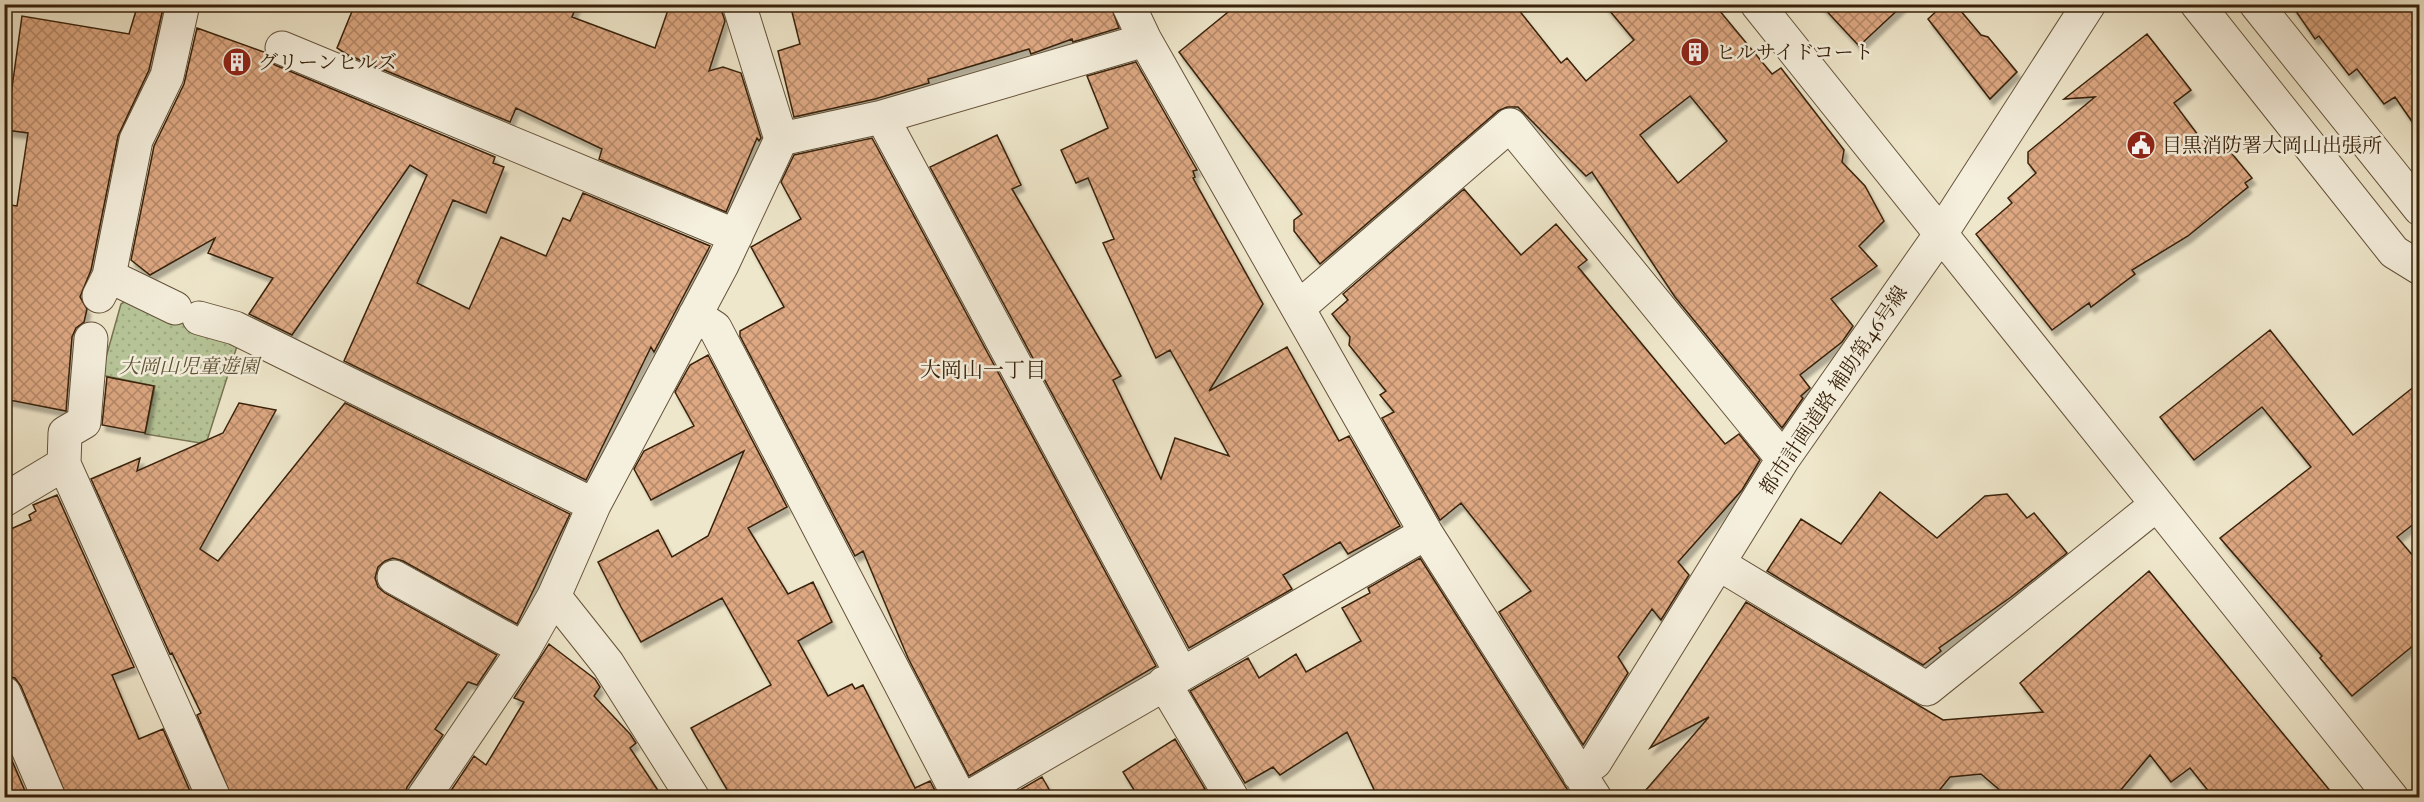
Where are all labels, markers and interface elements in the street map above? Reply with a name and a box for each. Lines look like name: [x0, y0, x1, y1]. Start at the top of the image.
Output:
building icon: ヒルサイドコート: [1679, 36, 1711, 68]
place label: ヒルサイドコート: [1716, 41, 1874, 64]
building icon: グリーンヒルズ: [221, 46, 253, 78]
place label: グリーンヒルズ: [258, 51, 397, 74]
public building icon: 目黒消防署大岡山出張所: [2125, 129, 2157, 161]
place label: 目黒消防署大岡山出張所: [2162, 134, 2382, 157]
street label: 都市計画道路 補助第46号線: [1755, 281, 1912, 499]
park label: 大岡山児童遊園: [119, 355, 262, 378]
district label: 大岡山一丁目: [920, 358, 1046, 382]

